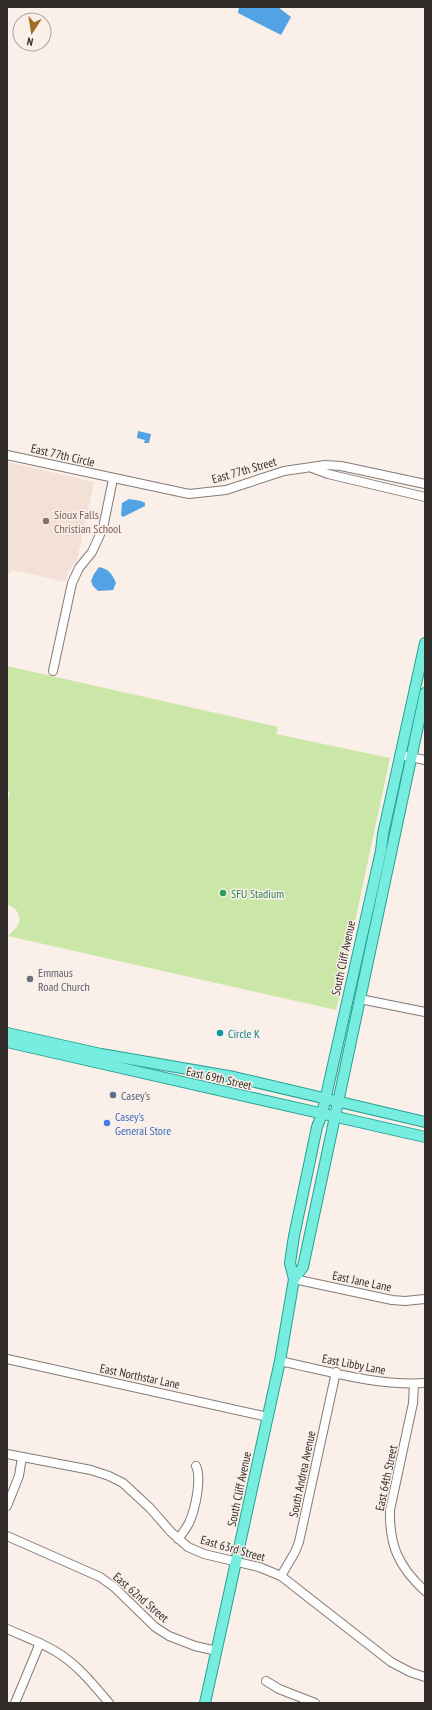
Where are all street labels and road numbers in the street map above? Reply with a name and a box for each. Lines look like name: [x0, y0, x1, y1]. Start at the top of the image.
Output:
street label: East 77th Circle: [30, 440, 96, 470]
street label: East 77th Street: [210, 453, 279, 486]
street label: South Cliff Avenue: [328, 919, 358, 997]
street label: East 69th Street: [185, 1063, 254, 1093]
street label: East Jane Lane: [331, 1267, 393, 1295]
street label: East Libby Lane: [321, 1351, 387, 1378]
street label: East Northstar Lane: [99, 1360, 181, 1392]
street label: South Andrea Avenue: [286, 1429, 319, 1519]
street label: East 64th Street: [372, 1443, 400, 1512]
street label: South Cliff Avenue: [224, 1450, 254, 1528]
street label: East 63rd Street: [199, 1532, 268, 1565]
street label: East 62nd Street: [110, 1569, 172, 1626]

